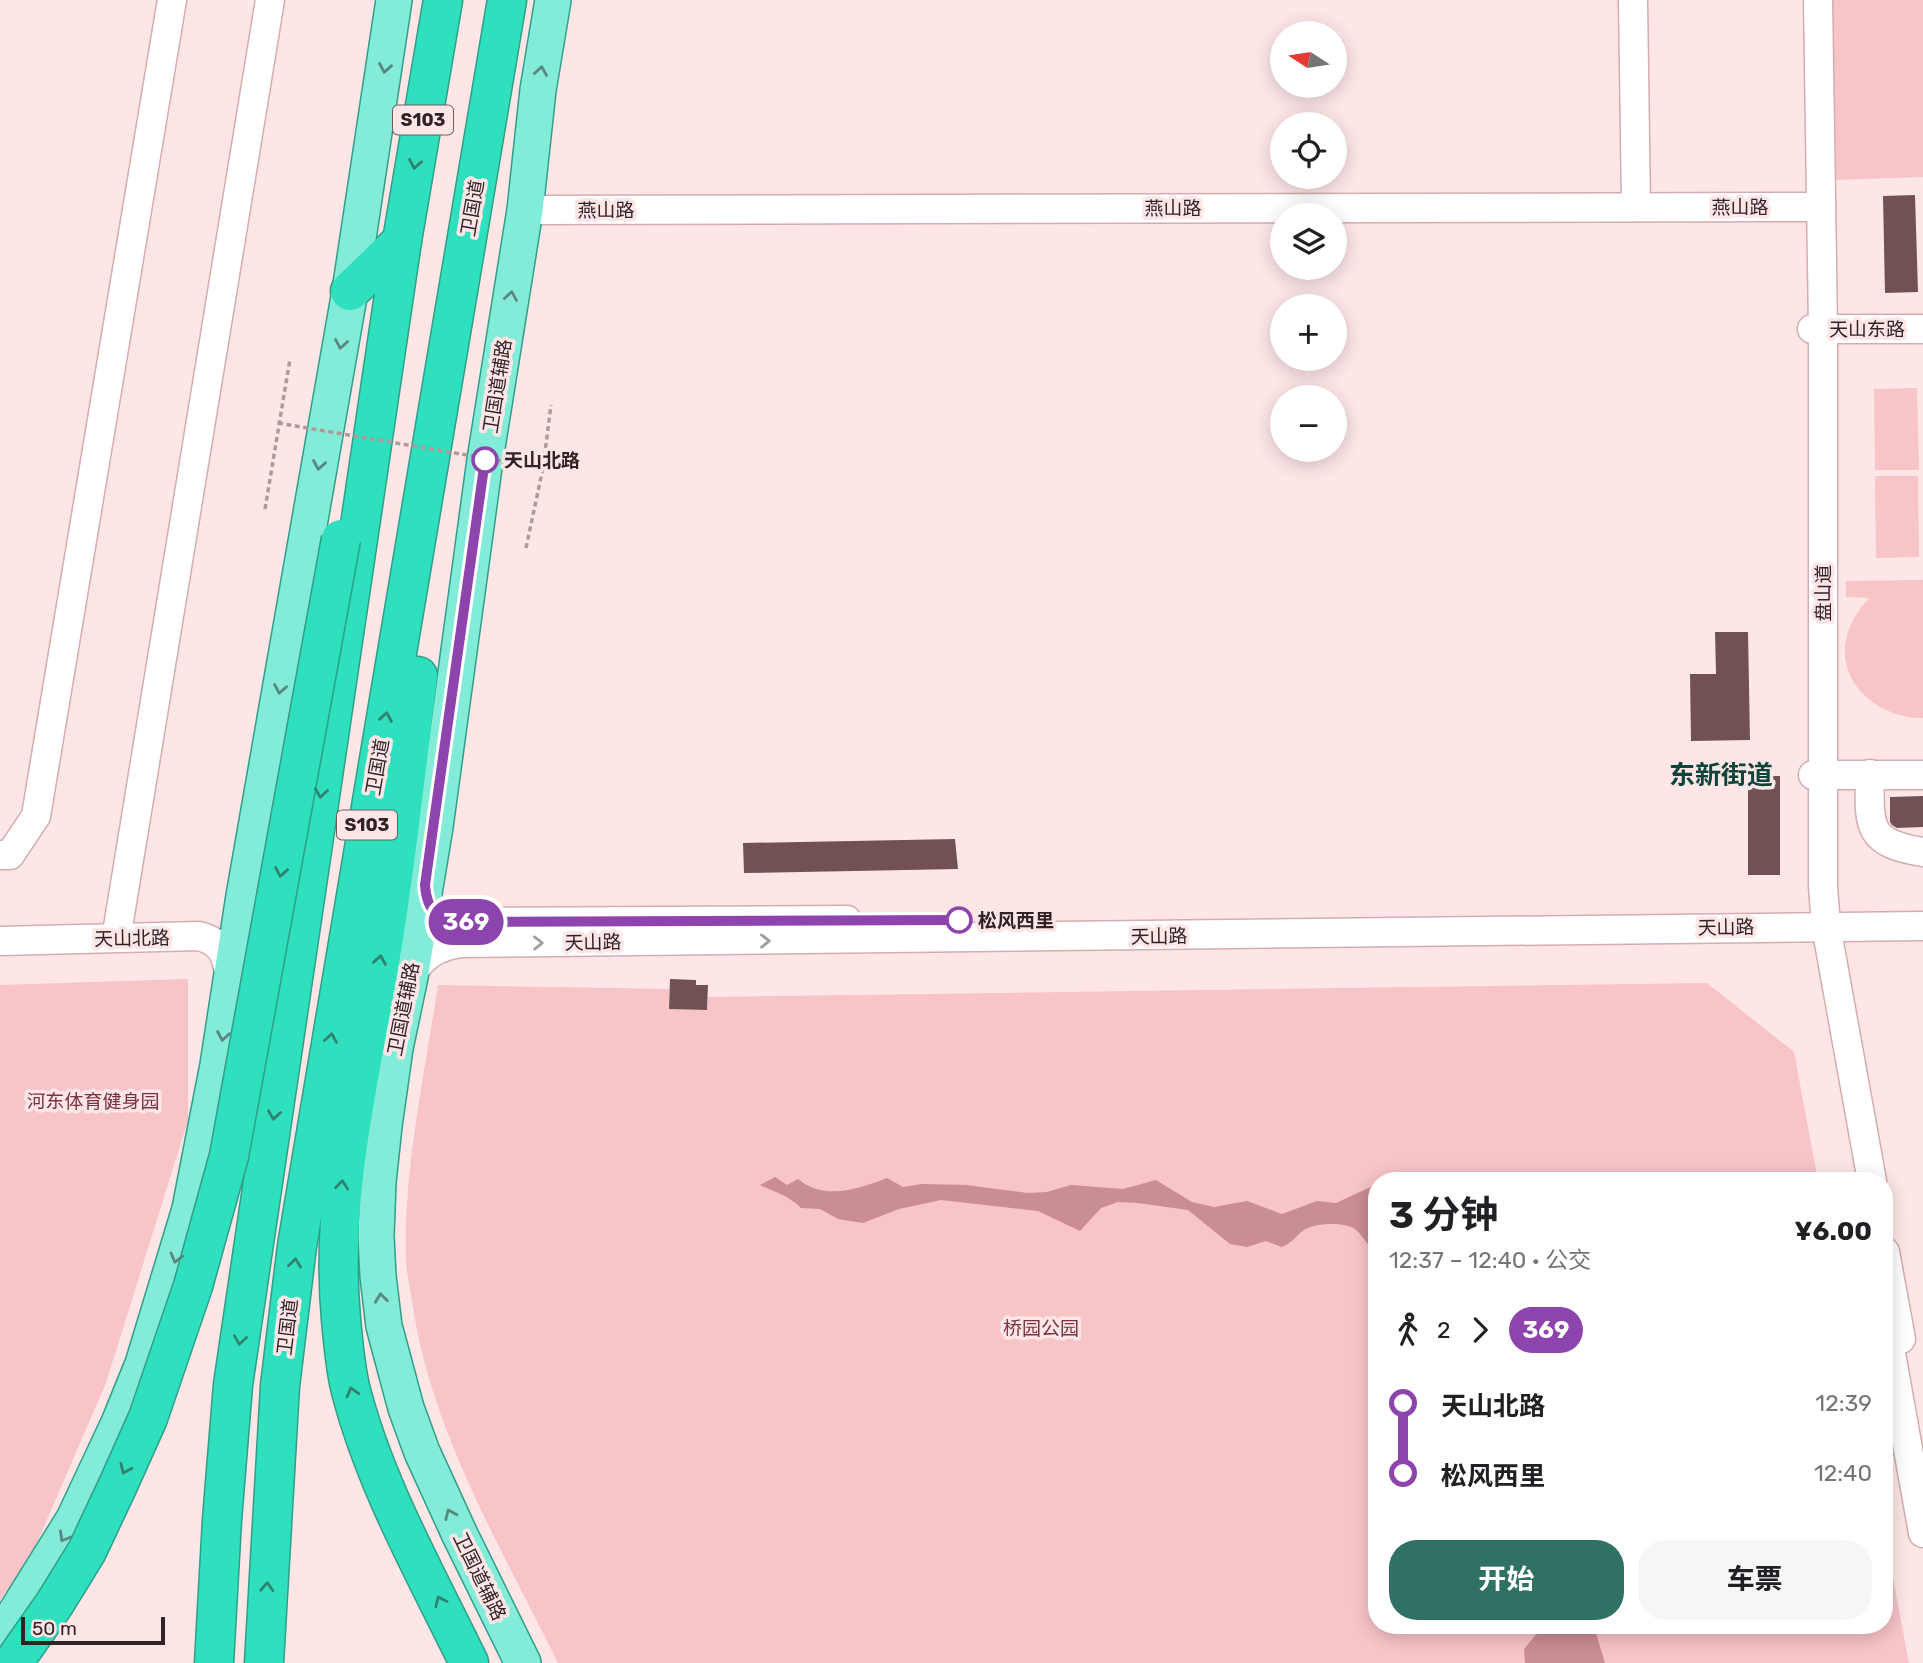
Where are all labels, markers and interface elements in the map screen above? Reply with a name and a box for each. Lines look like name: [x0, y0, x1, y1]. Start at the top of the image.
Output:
north arrow: [1270, 21, 1348, 98]
map controls: [1270, 21, 1347, 462]
one-way arrow: [378, 62, 393, 73]
one-way arrow: [533, 65, 548, 77]
road number: S103: [393, 106, 453, 134]
button: locate: [1270, 112, 1347, 189]
one-way arrow: [409, 158, 424, 170]
street label: 卫国道: [456, 178, 489, 238]
street label: 燕山路: [1711, 196, 1769, 219]
street label: 燕山路: [1144, 197, 1202, 220]
street label: 燕山路: [577, 199, 635, 222]
button: layers: [1270, 203, 1347, 280]
one-way arrow: [503, 290, 518, 302]
button: +: [1270, 294, 1347, 371]
street label: 天山东路: [1829, 318, 1905, 341]
street label: 卫国道辅路: [479, 337, 516, 435]
one-way arrow: [334, 338, 349, 350]
button: −: [1270, 385, 1347, 462]
marker: 天山北路: [472, 447, 498, 473]
place label: 天山北路: [504, 449, 580, 472]
one-way arrow: [312, 459, 327, 471]
street label: 盘山道: [1812, 564, 1835, 622]
one-way arrow: [273, 683, 288, 695]
one-way arrow: [377, 711, 392, 723]
street label: 卫国道: [361, 737, 394, 797]
district label: 东新街道: [1669, 760, 1773, 791]
one-way arrow: [314, 787, 329, 799]
road number: S103: [337, 810, 397, 840]
one-way arrow: [274, 866, 289, 878]
line badge: 369: [426, 899, 506, 945]
marker: 松风西里: [946, 907, 972, 933]
text: 369: [443, 908, 489, 936]
place label: 松风西里: [978, 909, 1054, 932]
street label: 天山路: [1697, 916, 1755, 939]
street label: 天山路: [1130, 925, 1188, 948]
street label: 天山北路: [94, 926, 170, 951]
street label: 天山路: [564, 931, 622, 954]
one-way arrow: [760, 933, 771, 948]
one-way arrow: [533, 935, 543, 951]
one-way arrow: [372, 954, 387, 966]
street label: 卫国道辅路: [383, 960, 424, 1058]
one-way arrow: [216, 1030, 231, 1042]
one-way arrow: [323, 1032, 338, 1044]
park label: 河东体育健身园: [26, 1090, 160, 1113]
one-way arrow: [267, 1109, 282, 1121]
one-way arrow: [335, 1179, 350, 1190]
text: 3 分钟: [1389, 1192, 1498, 1238]
text: ¥6.00: [1795, 1216, 1872, 1247]
text: 12:37 – 12:40 · 公交: [1389, 1246, 1591, 1274]
one-way arrow: [170, 1252, 184, 1264]
one-way arrow: [288, 1257, 303, 1269]
one-way arrow: [373, 1292, 388, 1304]
street label: 卫国道: [273, 1297, 302, 1357]
icon: walk: [1389, 1311, 1427, 1349]
icon: forward: [1461, 1311, 1499, 1349]
text: 2: [1437, 1316, 1451, 1344]
text: 369: [1523, 1316, 1569, 1344]
park label: 桥园公园: [1003, 1317, 1079, 1340]
one-way arrow: [233, 1334, 248, 1346]
one-way arrow: [346, 1386, 360, 1398]
text: 12:39: [1815, 1389, 1872, 1417]
text: 天山北路: [1441, 1391, 1545, 1422]
text: 12:40: [1814, 1459, 1872, 1487]
text: 松风西里: [1441, 1461, 1545, 1492]
one-way arrow: [119, 1462, 133, 1475]
one-way arrow: [444, 1508, 458, 1521]
street label: 卫国道辅路: [448, 1528, 511, 1624]
one-way arrow: [59, 1529, 72, 1542]
button: 开始: [1389, 1540, 1624, 1620]
button: 车票: [1638, 1540, 1872, 1620]
one-way arrow: [260, 1581, 275, 1592]
one-way arrow: [434, 1596, 448, 1608]
scale bar: [21, 1614, 164, 1646]
text: 50 m: [32, 1617, 77, 1640]

